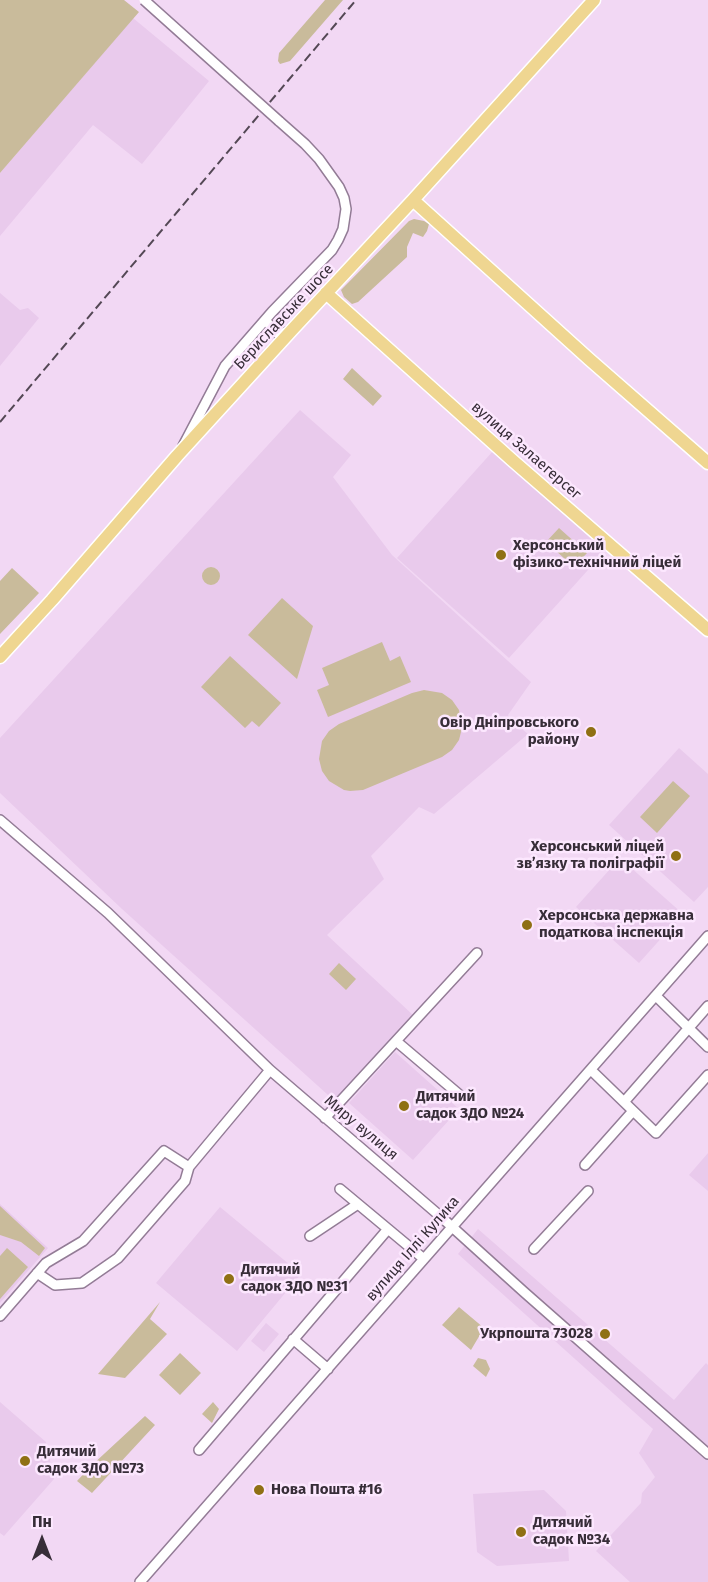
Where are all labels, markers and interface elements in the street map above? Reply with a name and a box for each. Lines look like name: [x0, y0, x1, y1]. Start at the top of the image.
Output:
street label: Бериславське шосе: [230, 261, 338, 373]
street label: вулиця Залаегерсег: [467, 398, 585, 504]
place label: Херсонський фізико-технічний ліцей: [513, 537, 681, 572]
marker: Херсонський фізико-технічний ліцей: [494, 548, 508, 562]
place label: Овір Дніпровського району: [440, 714, 579, 749]
marker: Овір Дніпровського району: [584, 725, 598, 739]
place label: Херсонський ліцей зв’язку та поліграфії: [516, 838, 664, 873]
marker: Херсонський ліцей зв’язку та поліграфії: [669, 849, 683, 863]
place label: Херсонська державна податкова інспекція: [539, 907, 694, 942]
marker: Херсонська державна податкова інспекція: [520, 918, 534, 932]
place label: Дитячий садок ЗДО №24: [416, 1088, 524, 1123]
street label: Миру вулиця: [320, 1092, 402, 1164]
marker: Дитячий садок ЗДО №24: [397, 1099, 411, 1113]
street label: вулиця Іллі Кулика: [362, 1193, 464, 1305]
place label: Дитячий садок ЗДО №31: [241, 1261, 348, 1296]
marker: Дитячий садок ЗДО №31: [222, 1272, 236, 1286]
place label: Укрпошта 73028: [480, 1325, 593, 1343]
marker: Укрпошта 73028: [598, 1327, 612, 1341]
place label: Дитячий садок ЗДО №73: [37, 1443, 144, 1478]
marker: Дитячий садок ЗДО №73: [18, 1454, 32, 1468]
place label: Нова Пошта #16: [271, 1481, 382, 1499]
marker: Нова Пошта #16: [252, 1483, 266, 1497]
north arrow: [12, 1510, 72, 1570]
text: Пн: [32, 1512, 52, 1531]
place label: Дитячий садок №34: [533, 1514, 610, 1549]
marker: Дитячий садок №34: [514, 1525, 528, 1539]

